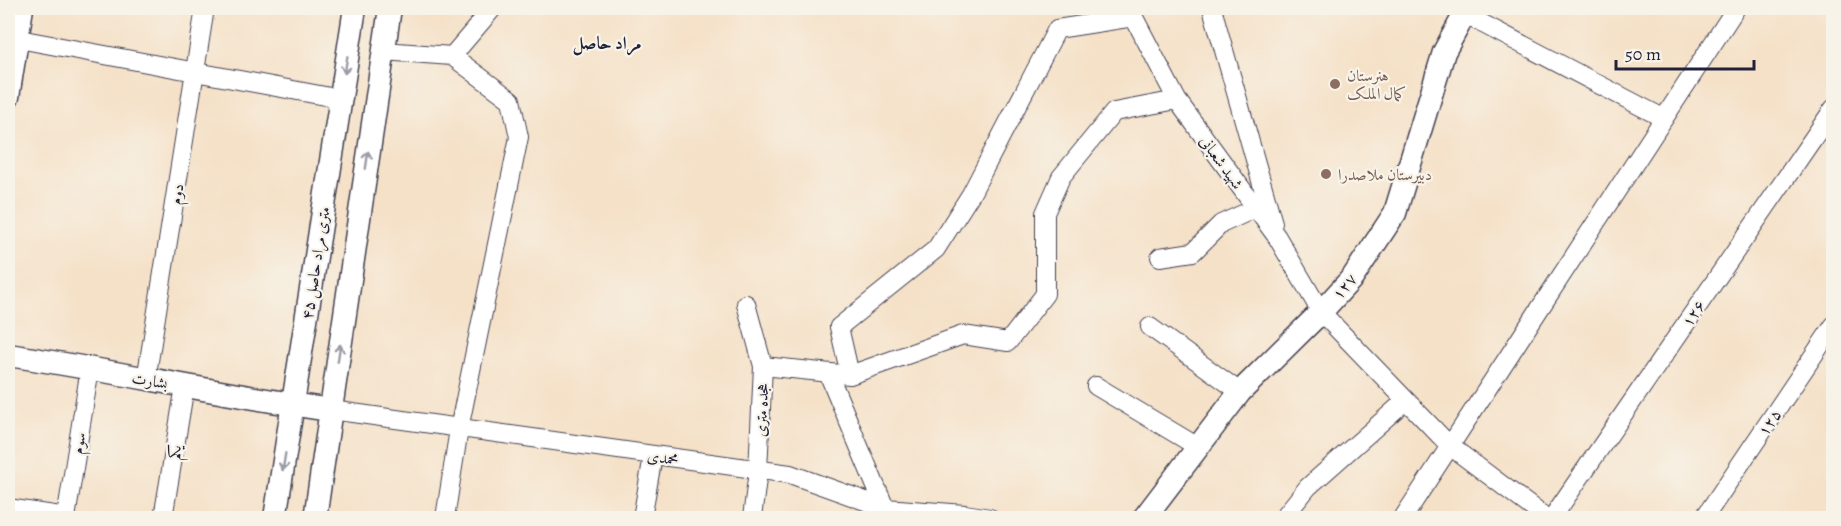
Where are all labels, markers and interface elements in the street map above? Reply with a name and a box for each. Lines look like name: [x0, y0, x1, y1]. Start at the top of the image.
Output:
district label: مراد حاصل: [572, 31, 642, 56]
scale bar: [1616, 33, 1754, 71]
text: 50 m: [1625, 42, 1661, 66]
one-way arrow: [340, 55, 351, 75]
place label: هنرستان کمال الملک: [1347, 65, 1406, 105]
marker: هنرستان کمال الملک: [1328, 77, 1342, 91]
street label: شهید شعبانی: [1194, 131, 1248, 194]
one-way arrow: [362, 150, 373, 170]
place label: دبیرستان ملاصدرا: [1338, 164, 1432, 186]
marker: دبیرستان ملاصدرا: [1319, 167, 1333, 181]
street label: دوم: [164, 182, 192, 207]
street label: ۴۵ متری مراد حاصل: [296, 205, 336, 321]
street label: ۱۲۷: [1327, 269, 1362, 304]
street label: ۱۲۶: [1677, 296, 1711, 331]
one-way arrow: [334, 343, 345, 363]
street label: بشارت: [130, 367, 170, 395]
street label: هجده متری: [750, 382, 774, 438]
street label: ۱۲۵: [1753, 405, 1787, 440]
street label: سوم: [66, 431, 95, 456]
street label: یکم: [163, 442, 191, 462]
street label: محمدی: [646, 445, 680, 471]
one-way arrow: [279, 451, 290, 471]

